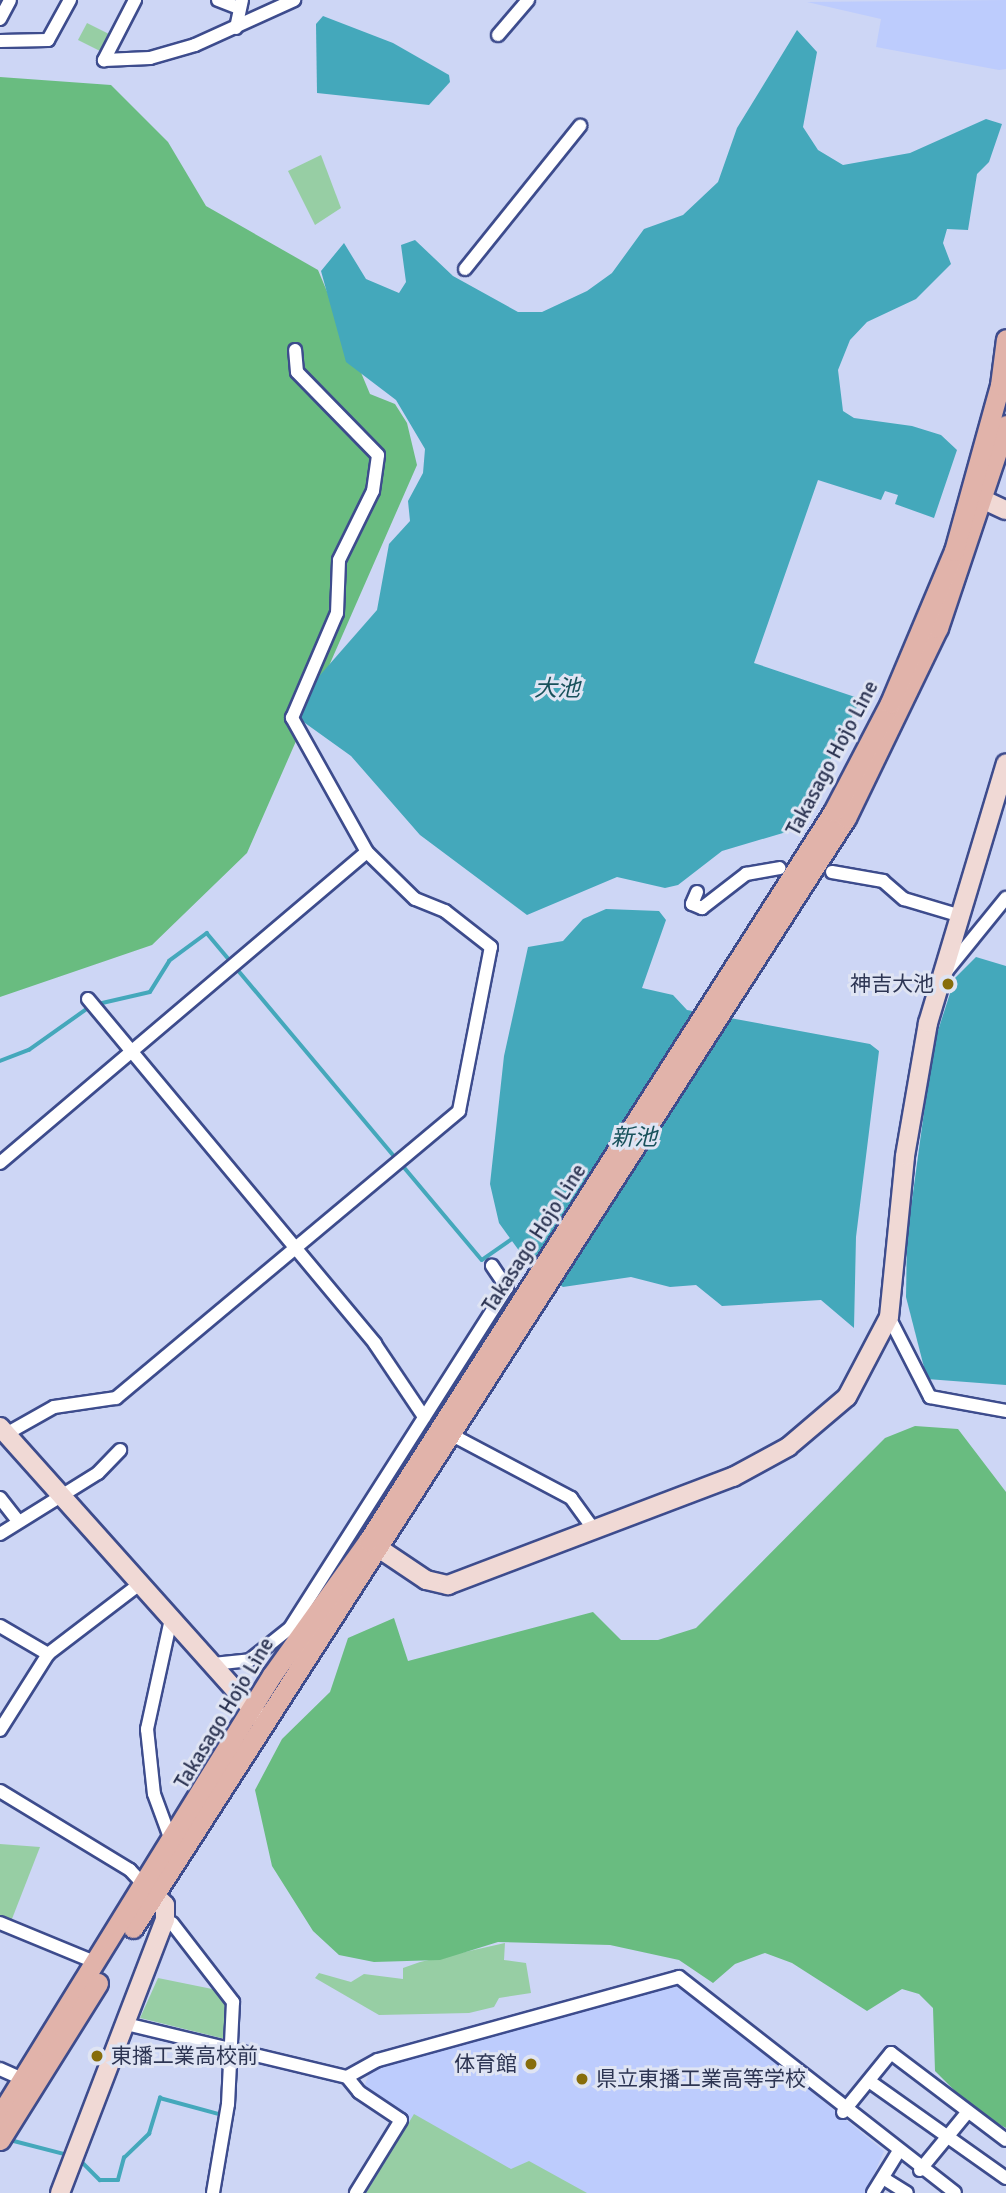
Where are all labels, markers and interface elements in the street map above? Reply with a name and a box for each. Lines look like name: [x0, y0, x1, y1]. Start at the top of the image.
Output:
water label: 大池: [534, 675, 580, 703]
street label: Takasago Hojo Line: [781, 676, 883, 840]
place label: 神吉大池: [850, 971, 934, 997]
marker: 神吉大池: [940, 976, 956, 992]
water label: 新池: [611, 1124, 657, 1152]
street label: Takasago Hojo Line: [477, 1159, 591, 1317]
street label: Takasago Hojo Line: [169, 1633, 279, 1793]
place label: 東播工業高校前: [111, 2043, 258, 2069]
marker: 東播工業高校前: [89, 2048, 105, 2064]
place label: 体育館: [454, 2051, 517, 2077]
marker: 体育館: [523, 2056, 539, 2072]
place label: 県立東播工業高等学校: [596, 2066, 806, 2092]
marker: 県立東播工業高等学校: [574, 2071, 590, 2087]

